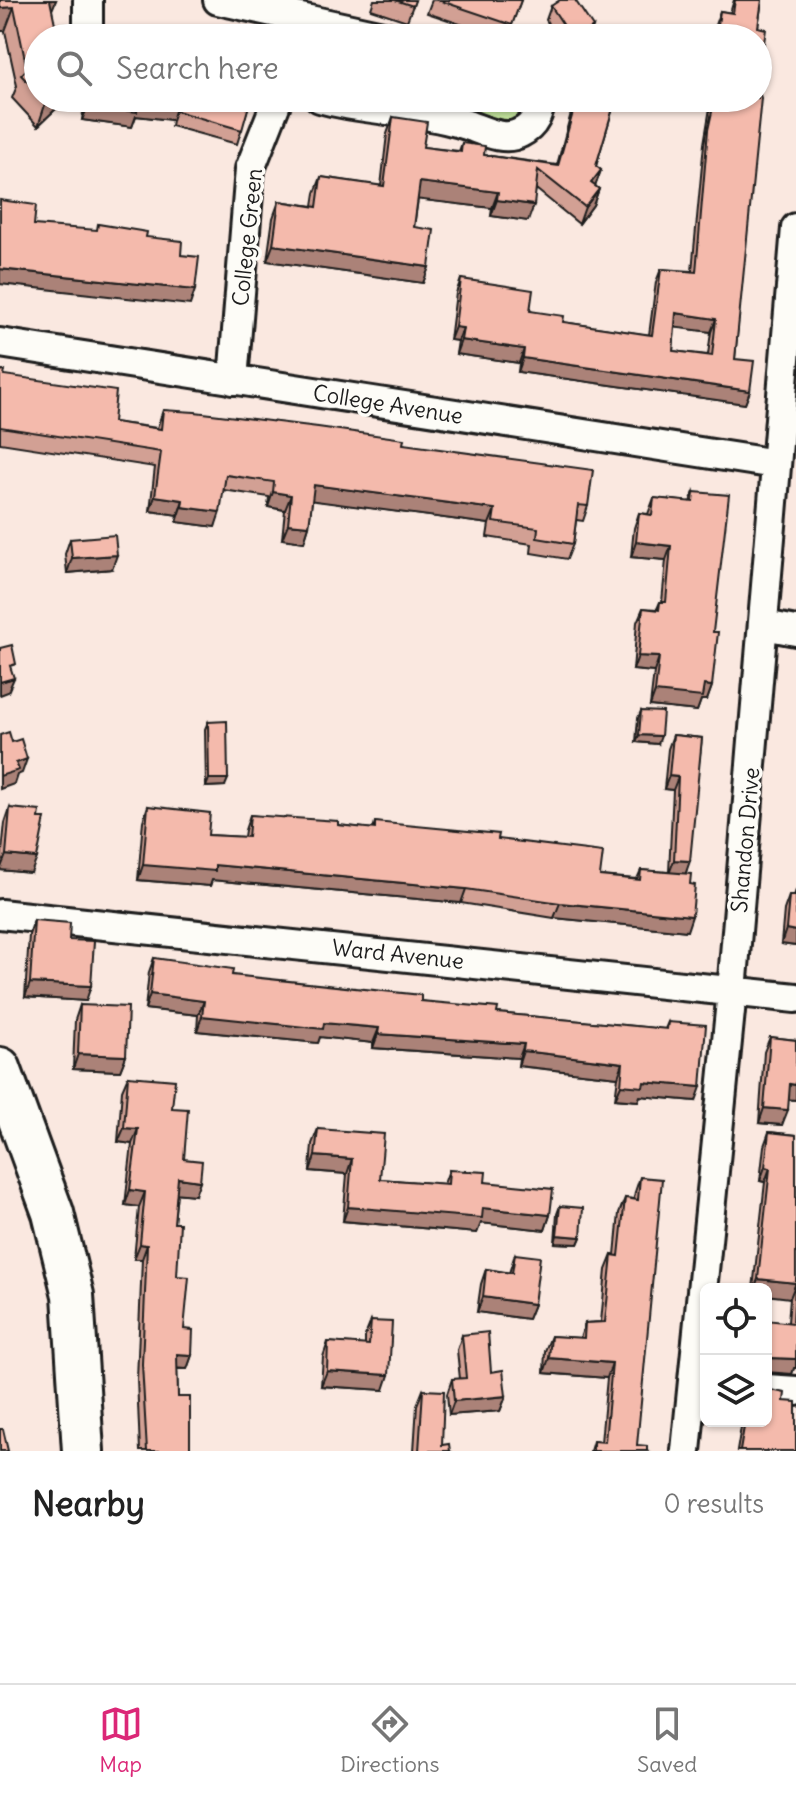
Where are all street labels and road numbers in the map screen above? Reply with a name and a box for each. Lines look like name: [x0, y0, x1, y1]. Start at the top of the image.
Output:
street label: College Green: [226, 167, 268, 307]
street label: College Avenue: [311, 378, 465, 430]
street label: Shandon Drive: [725, 766, 765, 914]
street label: Ward Avenue: [331, 933, 465, 975]

